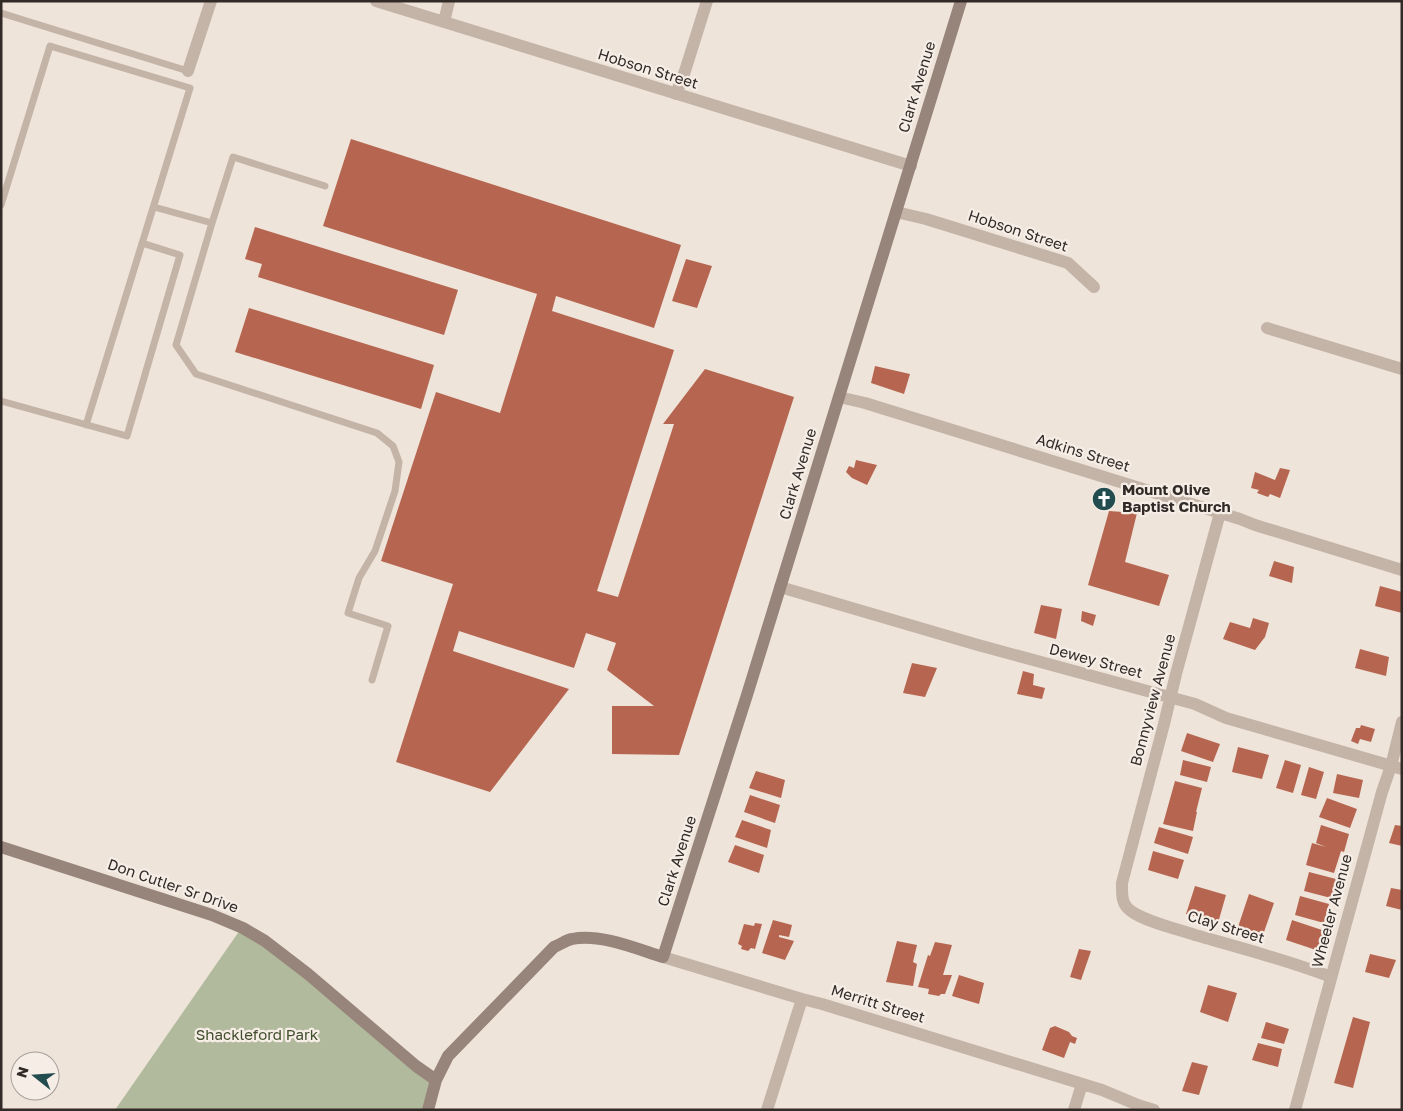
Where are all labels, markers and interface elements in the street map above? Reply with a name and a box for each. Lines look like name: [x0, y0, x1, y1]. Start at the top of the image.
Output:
street label: Clark Avenue: [894, 39, 939, 135]
street label: Hobson Street: [596, 44, 701, 92]
street label: Hobson Street: [966, 205, 1071, 255]
street label: Clark Avenue: [775, 426, 820, 522]
street label: Adkins Street: [1034, 429, 1132, 475]
place label: Mount Olive Baptist Church: [1122, 480, 1231, 515]
church icon: Mount Olive Baptist Church: [1091, 486, 1117, 512]
street label: Bonnyview Avenue: [1126, 632, 1178, 768]
street label: Dewey Street: [1048, 639, 1145, 681]
street label: Clark Avenue: [653, 813, 699, 908]
street label: Wheeler Avenue: [1307, 852, 1355, 970]
street label: Don Cutler Sr Drive: [106, 854, 241, 916]
street label: Clay Street: [1186, 906, 1267, 946]
street label: Merritt Street: [829, 980, 927, 1026]
park label: Shackleford Park: [196, 1025, 319, 1043]
north arrow: [10, 1051, 60, 1101]
text: N: [12, 1064, 32, 1080]

